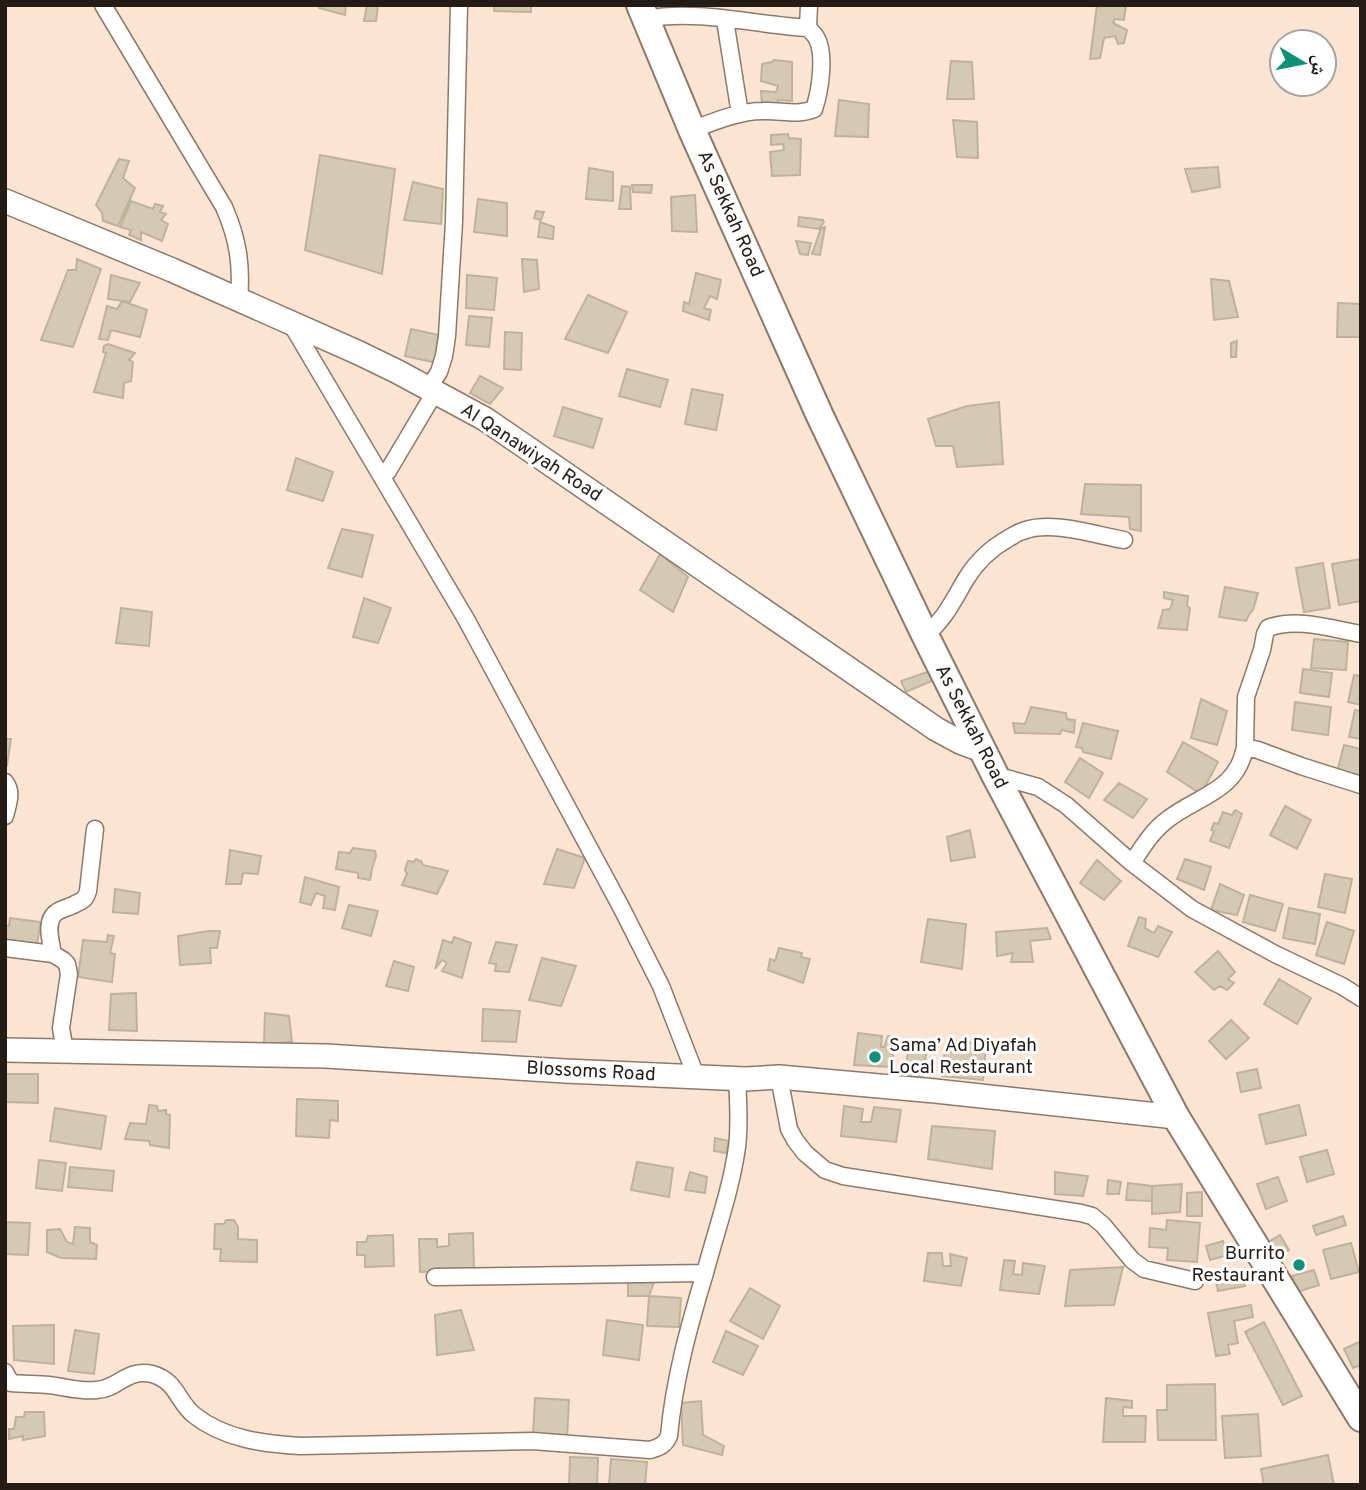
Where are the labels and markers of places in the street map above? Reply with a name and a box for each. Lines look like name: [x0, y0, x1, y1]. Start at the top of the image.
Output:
place label: Sama’ Ad Diyafah Local Restaurant: [889, 1034, 1037, 1080]
marker: Sama’ Ad Diyafah Local Restaurant: [867, 1049, 883, 1065]
place label: Burrito Restaurant: [1191, 1242, 1285, 1288]
marker: Burrito Restaurant: [1291, 1257, 1307, 1273]

